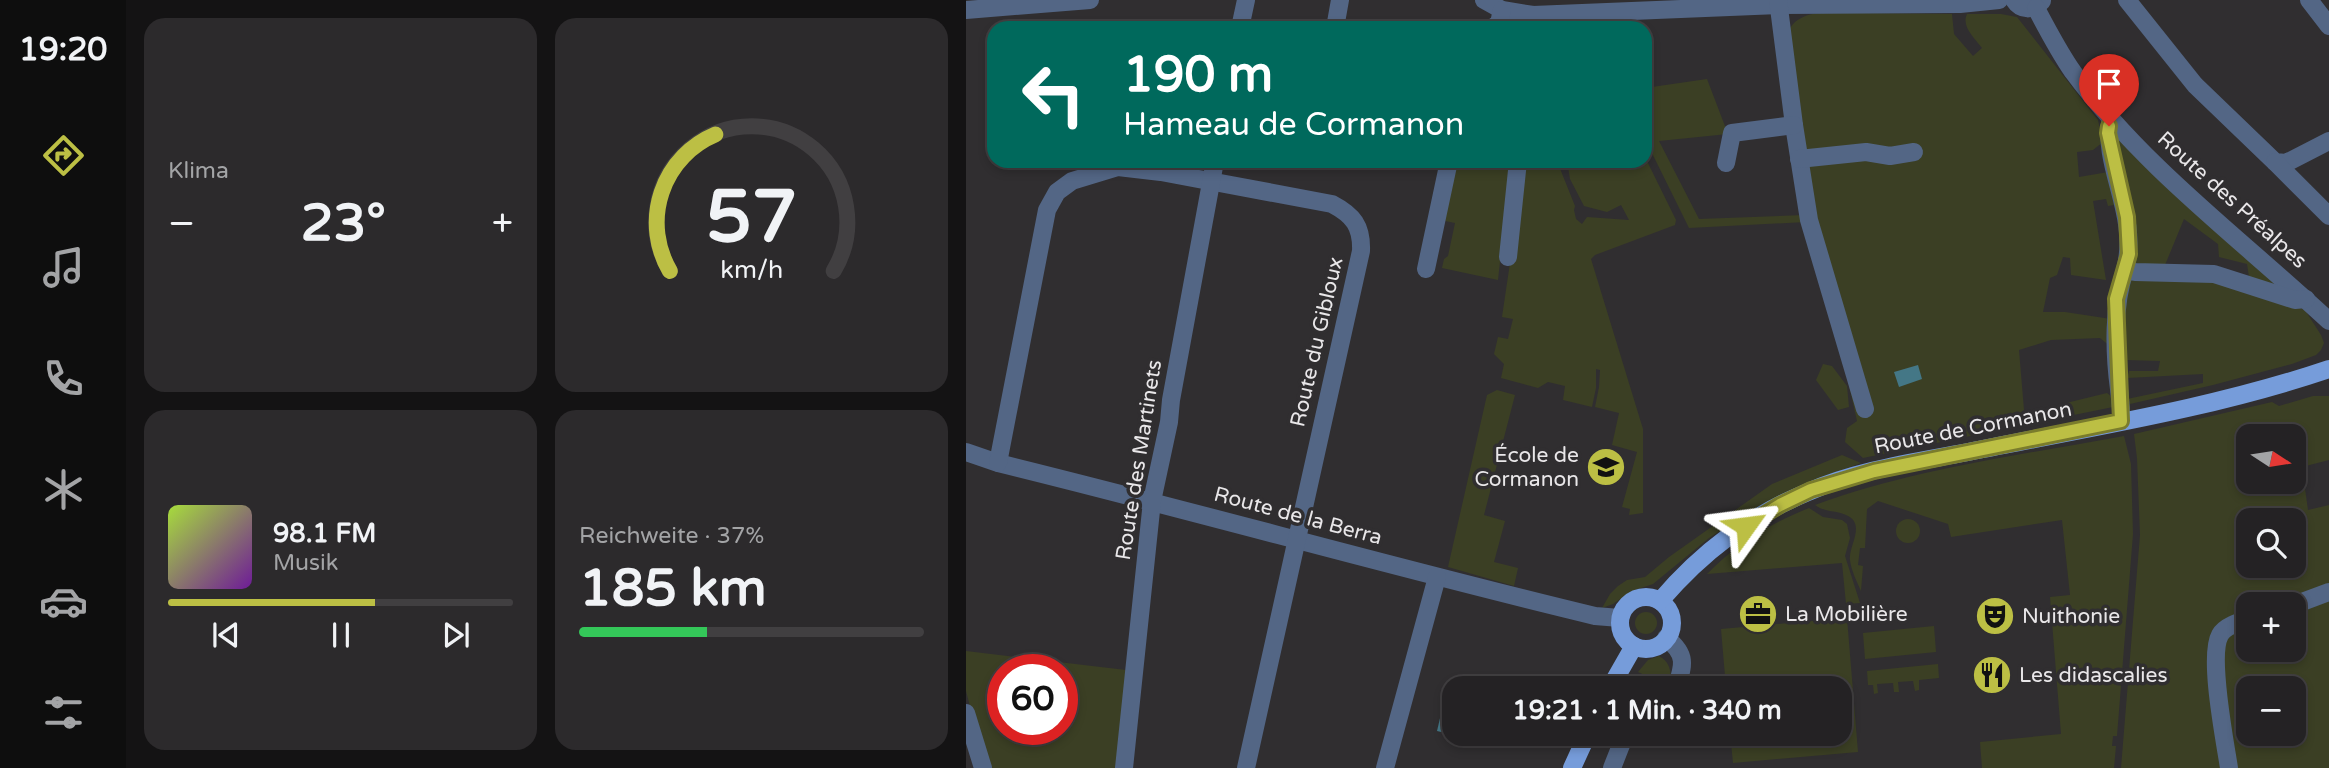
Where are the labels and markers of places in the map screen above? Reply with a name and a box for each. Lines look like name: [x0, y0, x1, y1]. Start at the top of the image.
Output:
pin: [2079, 54, 2139, 126]
place label: École de Cormanon: [1475, 443, 1579, 492]
school or university icon: École de Cormanon: [1585, 446, 1627, 488]
office icon: La Mobilière: [1737, 593, 1779, 635]
theatre icon: Nuithonie: [1974, 595, 2016, 637]
place label: La Mobilière: [1785, 602, 1908, 627]
place label: Nuithonie: [2022, 604, 2120, 629]
restaurant icon: Les didascalies: [1971, 654, 2013, 696]
place label: Les didascalies: [2019, 663, 2168, 688]

